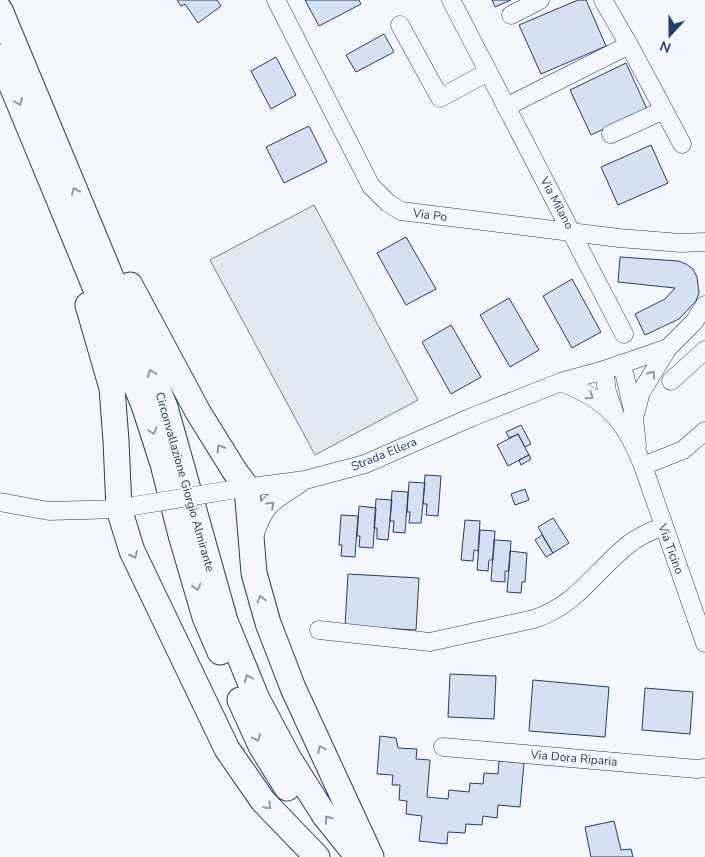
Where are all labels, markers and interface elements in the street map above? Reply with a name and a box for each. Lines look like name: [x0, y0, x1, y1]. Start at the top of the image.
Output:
north arrow: [645, 10, 695, 60]
text: N: [657, 36, 674, 57]
one-way arrow: [12, 97, 23, 106]
street label: Via Milano: [536, 173, 578, 232]
one-way arrow: [71, 187, 82, 196]
street label: Via Po: [411, 205, 448, 225]
one-way arrow: [147, 369, 158, 378]
one-way arrow: [646, 370, 655, 380]
one-way arrow: [584, 389, 593, 399]
street label: Circonvallazione Giorgio Almirante: [152, 390, 218, 574]
one-way arrow: [147, 426, 157, 435]
street label: Strada Ellera: [349, 434, 419, 474]
one-way arrow: [217, 444, 227, 453]
one-way arrow: [265, 502, 274, 511]
street label: Via Ticino: [654, 521, 688, 577]
one-way arrow: [128, 550, 139, 559]
one-way arrow: [191, 583, 201, 591]
one-way arrow: [256, 594, 267, 603]
one-way arrow: [244, 674, 254, 682]
one-way arrow: [251, 733, 262, 742]
one-way arrow: [317, 745, 327, 754]
street label: Via Dora Riparia: [529, 746, 618, 770]
one-way arrow: [262, 800, 271, 809]
one-way arrow: [325, 815, 334, 825]

